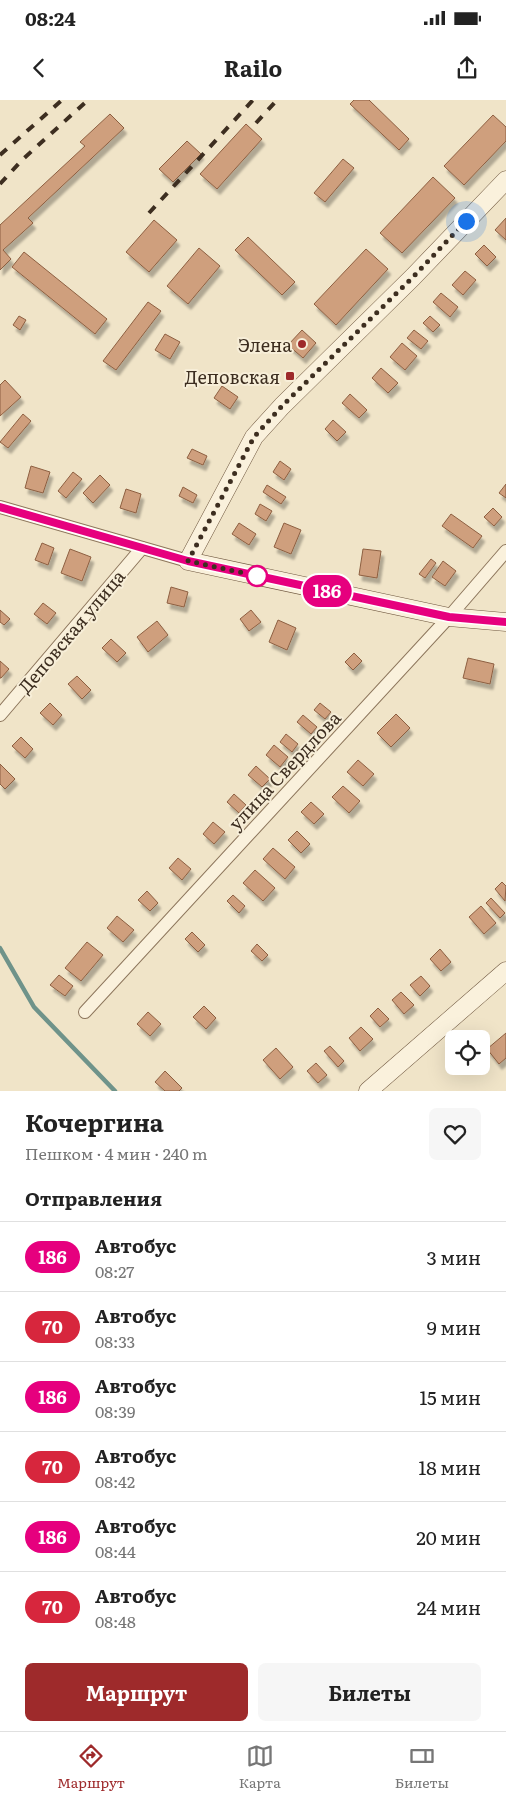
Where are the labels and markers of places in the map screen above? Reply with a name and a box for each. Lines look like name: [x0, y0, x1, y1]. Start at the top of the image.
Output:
place label: Элена: [238, 331, 292, 358]
marker: Элена: [296, 338, 308, 350]
place label: Деповская: [185, 363, 280, 390]
marker: Деповская: [284, 370, 296, 382]
unlabelled marker: [246, 565, 268, 587]

